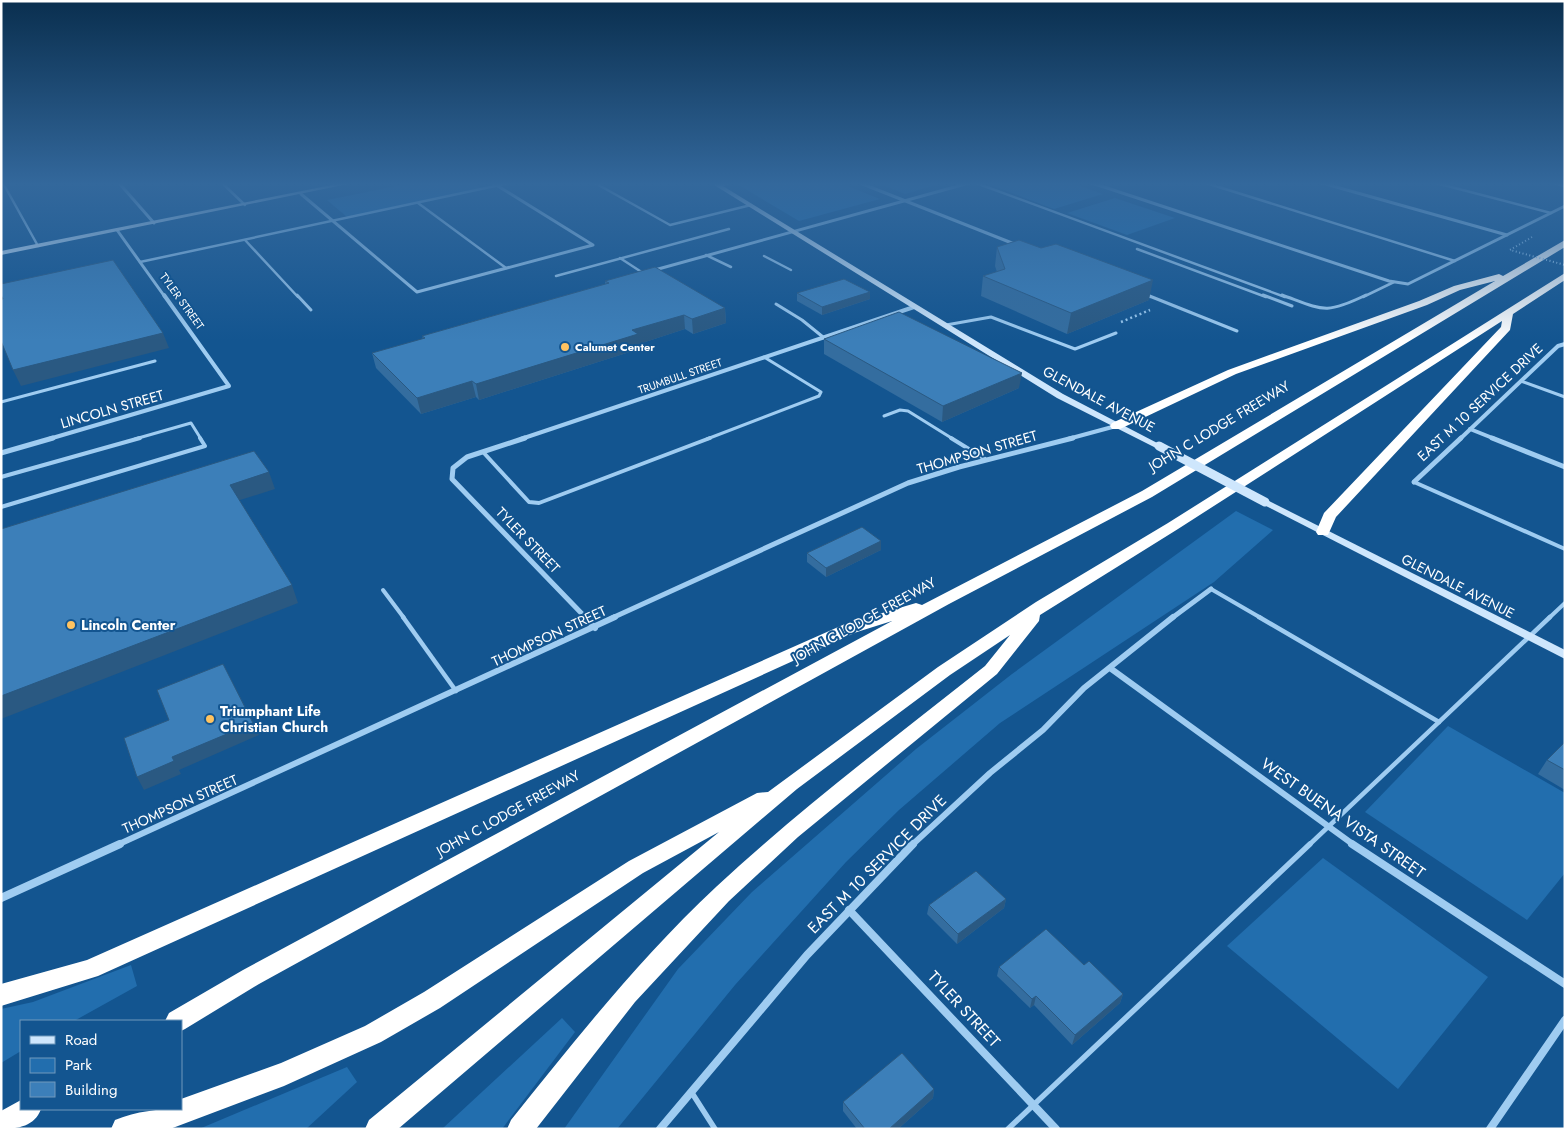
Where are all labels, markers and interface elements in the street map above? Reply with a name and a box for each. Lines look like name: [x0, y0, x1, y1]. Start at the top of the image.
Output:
street label: TYLER STREET: [156, 269, 208, 333]
street label: EAST M 10 SERVICE DRIVE: [1413, 338, 1547, 466]
place label: Calumet Center: [575, 339, 655, 355]
marker: Calumet Center: [559, 341, 571, 353]
street label: TRUMBULL STREET: [636, 354, 724, 398]
street label: GLENDALE AVENUE: [1039, 361, 1159, 437]
street label: JOHN C LODGE FREEWAY: [1143, 376, 1293, 477]
street label: LINCOLN STREET: [58, 385, 166, 433]
street label: THOMPSON STREET: [914, 425, 1040, 479]
street label: TYLER STREET: [491, 503, 565, 578]
street label: GLENDALE AVENUE: [1398, 549, 1518, 623]
street label: JOHN C LODGE FREEWAY: [787, 572, 940, 669]
street label: THOMPSON STREET: [488, 600, 610, 671]
place label: Lincoln Center: [81, 615, 176, 635]
marker: Lincoln Center: [65, 619, 77, 631]
place label: Triumphant Life Christian Church: [220, 701, 328, 737]
marker: Triumphant Life Christian Church: [204, 713, 216, 725]
street label: WEST BUENA VISTA STREET: [1256, 752, 1430, 884]
street label: JOHN C LODGE FREEWAY: [431, 765, 584, 862]
street label: THOMPSON STREET: [119, 769, 241, 838]
street label: EAST M 10 SERVICE DRIVE: [802, 789, 952, 939]
street label: TYLER STREET: [923, 966, 1006, 1053]
legend: [20, 1020, 182, 1110]
text: Road: [65, 1029, 97, 1051]
text: Park: [65, 1054, 92, 1076]
text: Building: [65, 1079, 117, 1101]

